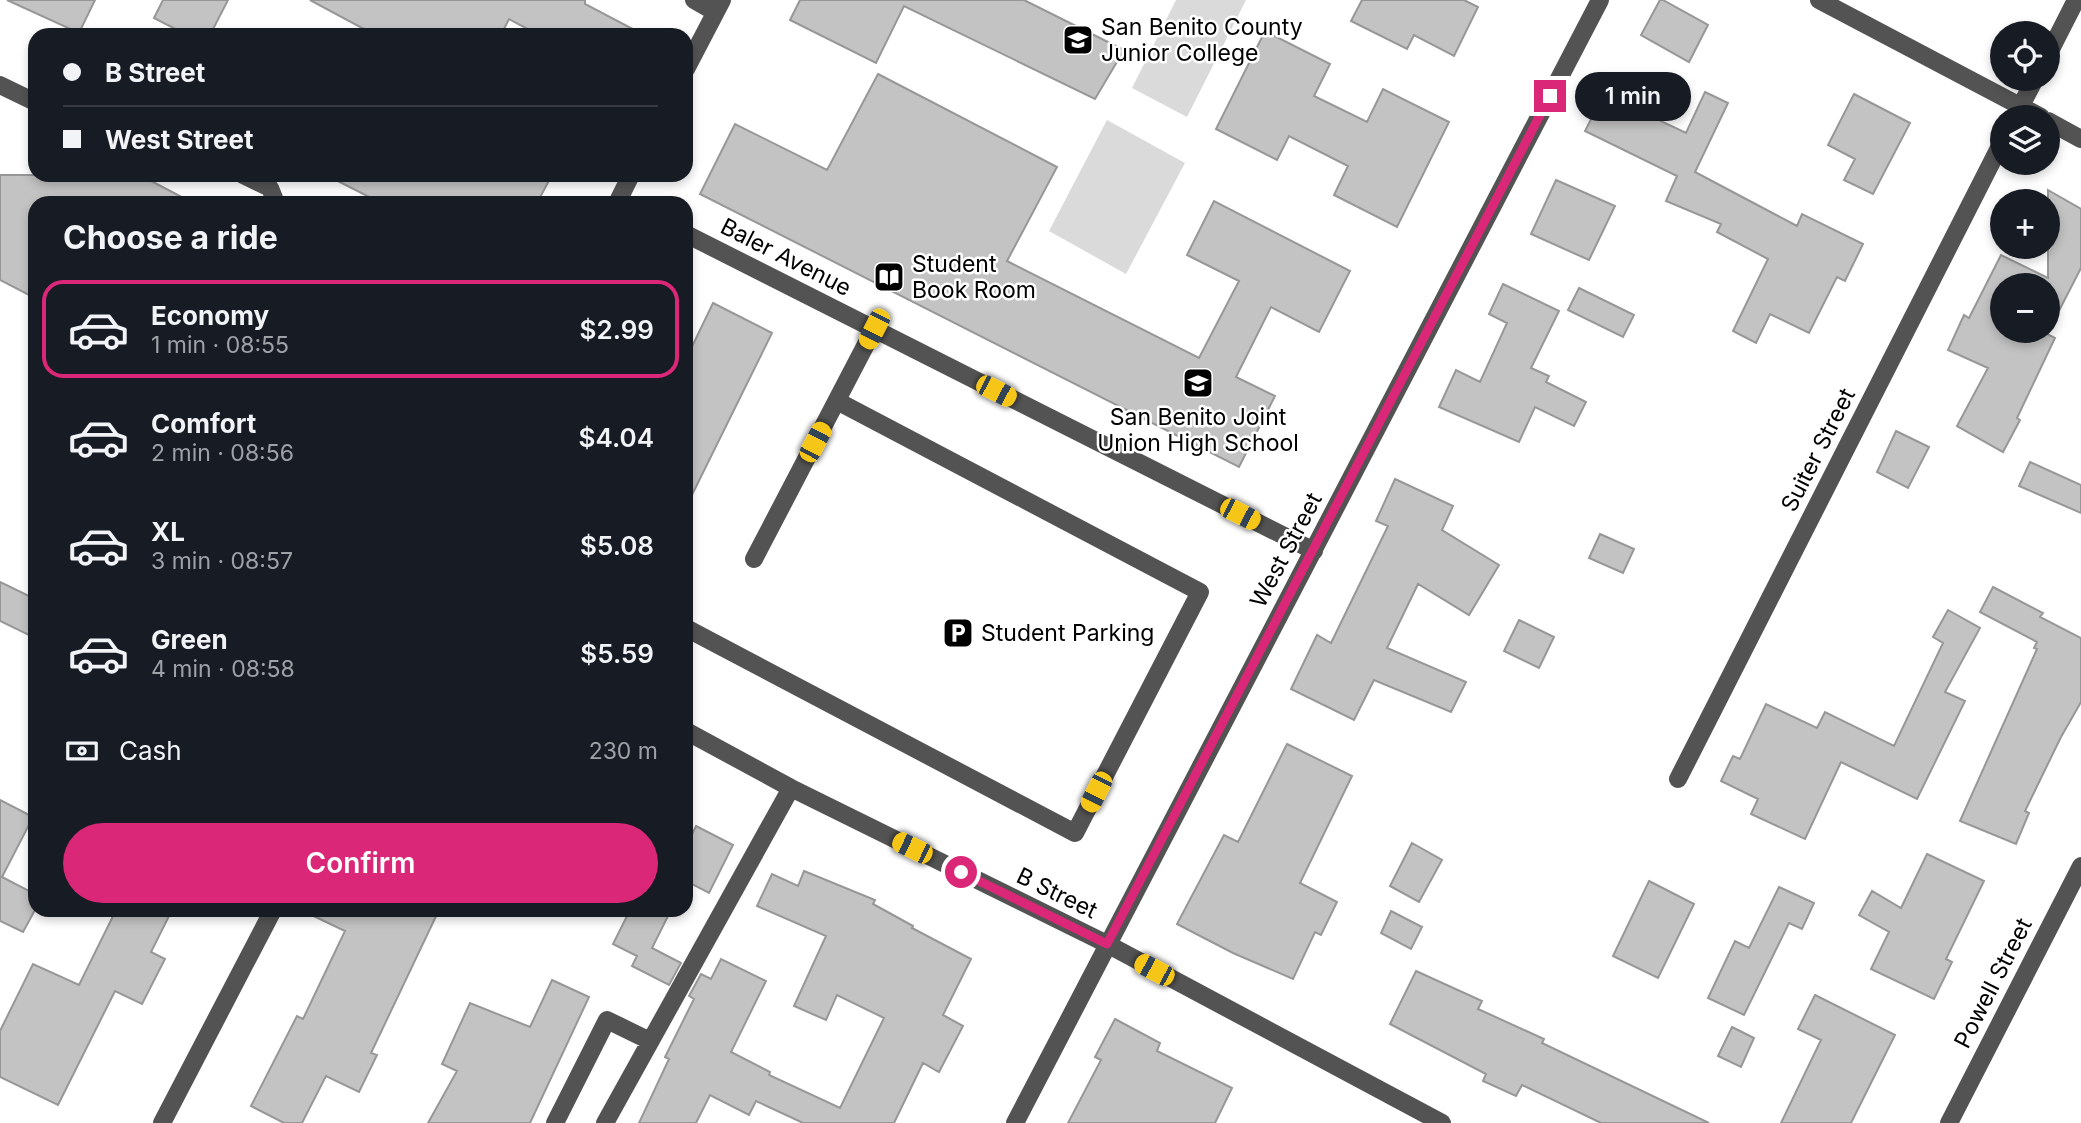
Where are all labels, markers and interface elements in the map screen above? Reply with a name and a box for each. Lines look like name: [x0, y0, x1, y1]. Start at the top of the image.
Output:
place label: San Benito County Junior College: [1101, 13, 1303, 67]
map controls: [1990, 21, 2060, 343]
button: locate: [1990, 21, 2060, 91]
school or university icon: San Benito County Junior College: [1061, 23, 1095, 57]
text: B Street: [105, 57, 205, 88]
callout: 1 min: [1574, 72, 1690, 120]
route end: [1534, 80, 1566, 112]
text: 1 min: [1605, 82, 1661, 110]
button: layers: [1990, 105, 2060, 175]
text: West Street: [105, 124, 253, 155]
button: +: [1990, 189, 2060, 259]
street label: Baler Avenue: [716, 212, 856, 302]
text: Choose a ride: [63, 218, 278, 257]
place label: Student Book Room: [912, 250, 1036, 304]
library icon: Student Book Room: [872, 260, 906, 294]
button: −: [1990, 273, 2060, 343]
icon: car: [67, 298, 130, 361]
text: Economy: [151, 300, 269, 331]
car: [856, 306, 893, 352]
text: $2.99: [580, 314, 654, 345]
text: 1 min · 08:55: [151, 331, 289, 359]
school or university icon: San Benito Joint Union High School: [1181, 366, 1215, 400]
car: [973, 372, 1020, 410]
street label: Suiter Street: [1775, 383, 1861, 516]
place label: San Benito Joint Union High School: [1097, 403, 1299, 457]
icon: car: [67, 406, 130, 469]
text: Comfort: [151, 408, 256, 439]
car: [796, 419, 835, 465]
text: $4.04: [579, 422, 654, 453]
text: 2 min · 08:56: [151, 439, 294, 467]
street label: West Street: [1244, 487, 1328, 612]
car: [1217, 495, 1264, 533]
icon: car: [67, 514, 130, 577]
text: XL: [151, 516, 185, 547]
text: $5.08: [580, 530, 654, 561]
text: 3 min · 08:57: [151, 547, 293, 575]
parking icon: Student Parking: [941, 616, 975, 650]
place label: Student Parking: [981, 619, 1154, 647]
icon: car: [67, 622, 130, 685]
text: Green: [151, 624, 228, 655]
text: $5.59: [580, 638, 654, 669]
text: 4 min · 08:58: [151, 655, 295, 683]
icon: cash: [63, 732, 101, 770]
text: Cash: [119, 735, 182, 766]
text: 230 m: [589, 737, 658, 765]
car: [1078, 769, 1115, 815]
button: Confirm: [63, 823, 658, 903]
car: [889, 829, 936, 867]
route start: [945, 856, 977, 888]
street label: B Street: [1012, 861, 1102, 925]
street label: Powell Street: [1948, 913, 2038, 1053]
car: [1131, 951, 1178, 989]

